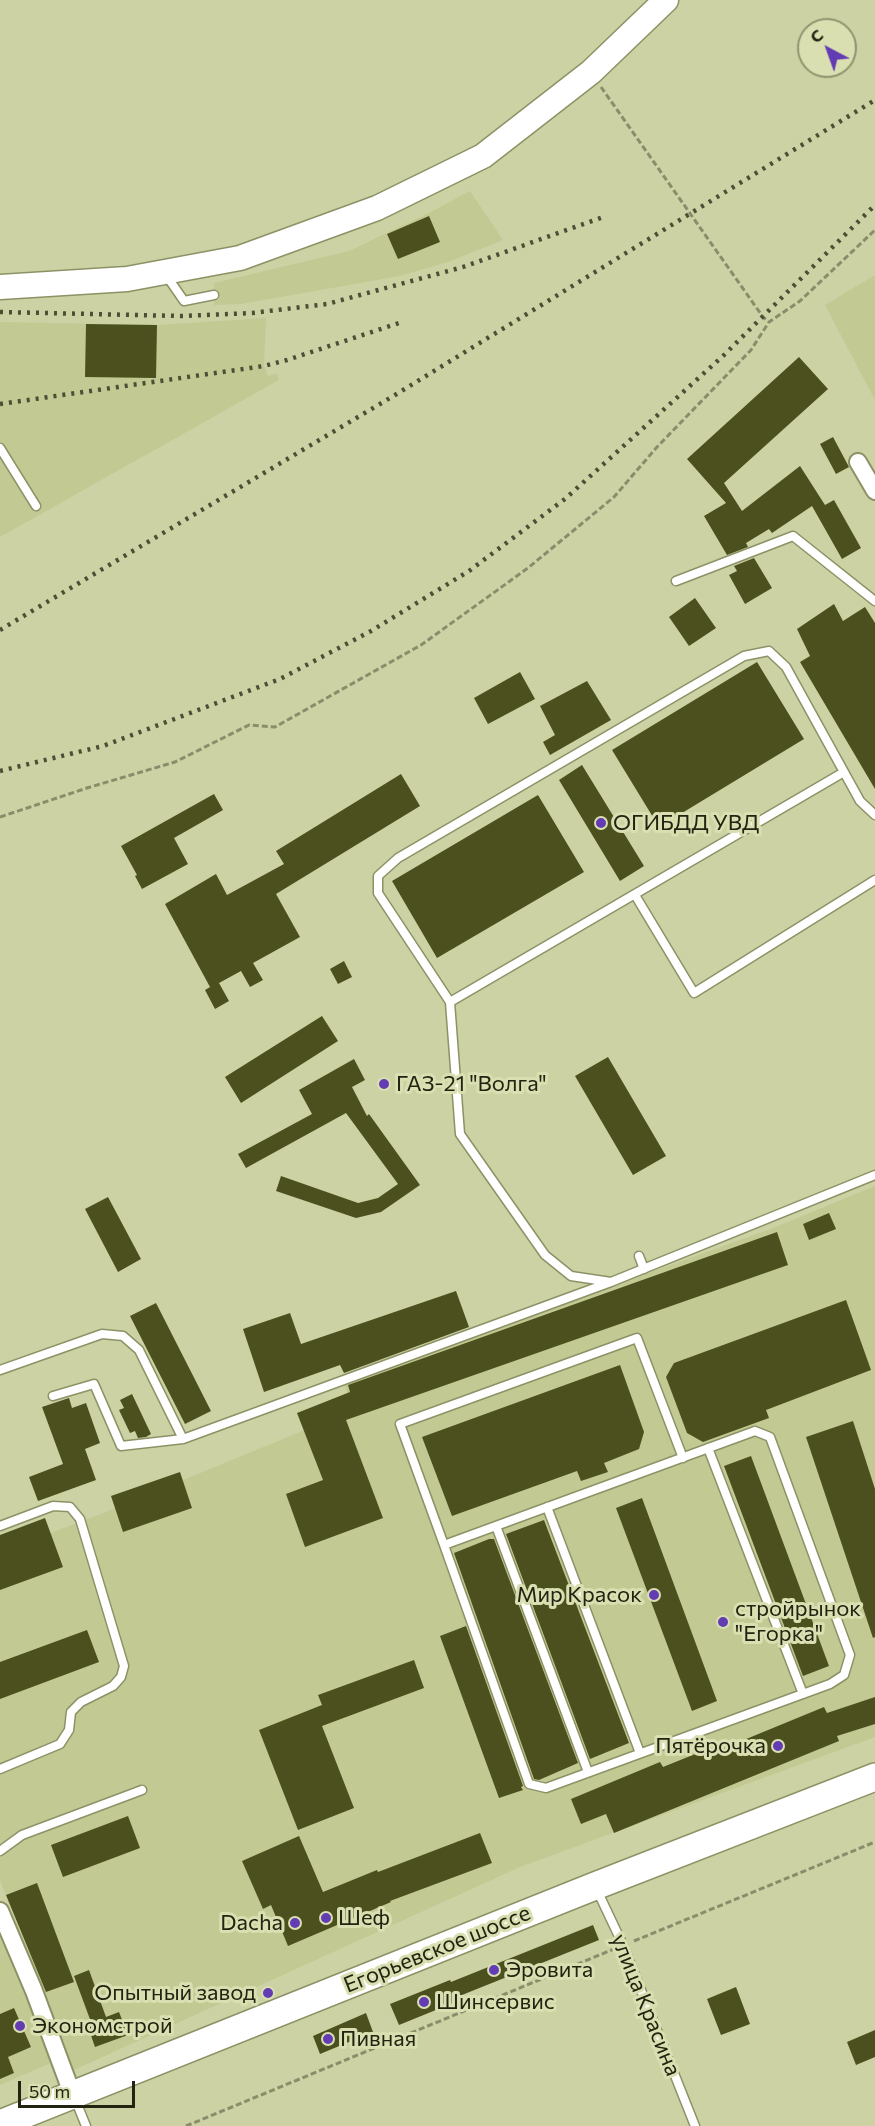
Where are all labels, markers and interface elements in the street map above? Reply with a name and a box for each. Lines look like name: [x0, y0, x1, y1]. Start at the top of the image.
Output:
north arrow: [797, 18, 857, 78]
text: С: [806, 25, 827, 46]
place label: ОГИБДД УВД: [613, 810, 759, 836]
marker: ОГИБДД УВД: [594, 816, 608, 830]
place label: ГАЗ-21 "Волга": [396, 1071, 547, 1097]
marker: ГАЗ-21 "Волга": [377, 1077, 391, 1091]
place label: Мир Красок: [516, 1582, 642, 1608]
marker: Мир Красок: [647, 1588, 661, 1602]
place label: стройрынок "Егорка": [735, 1596, 861, 1648]
marker: стройрынок "Егорка": [716, 1615, 730, 1629]
place label: Пятёрочка: [655, 1733, 766, 1759]
marker: Пятёрочка: [771, 1739, 785, 1753]
street label: Егорьевское шоссе: [340, 1899, 534, 1999]
place label: Шеф: [338, 1905, 390, 1931]
place label: Dacha: [220, 1910, 283, 1936]
marker: Шеф: [319, 1911, 333, 1925]
marker: Dacha: [288, 1916, 302, 1930]
street label: улица Красина: [606, 1930, 686, 2080]
place label: Эровита: [506, 1957, 593, 1983]
marker: Эровита: [487, 1963, 501, 1977]
place label: Опытный завод: [94, 1980, 256, 2006]
marker: Опытный завод: [261, 1986, 275, 2000]
place label: Шинсервис: [436, 1989, 555, 2015]
marker: Шинсервис: [417, 1995, 431, 2009]
place label: Экономстрой: [32, 2013, 173, 2039]
marker: Экономстрой: [13, 2019, 27, 2033]
place label: Пивная: [340, 2026, 416, 2052]
marker: Пивная: [321, 2032, 335, 2046]
scale bar: [21, 2069, 138, 2107]
text: 50 m: [29, 2080, 70, 2102]

